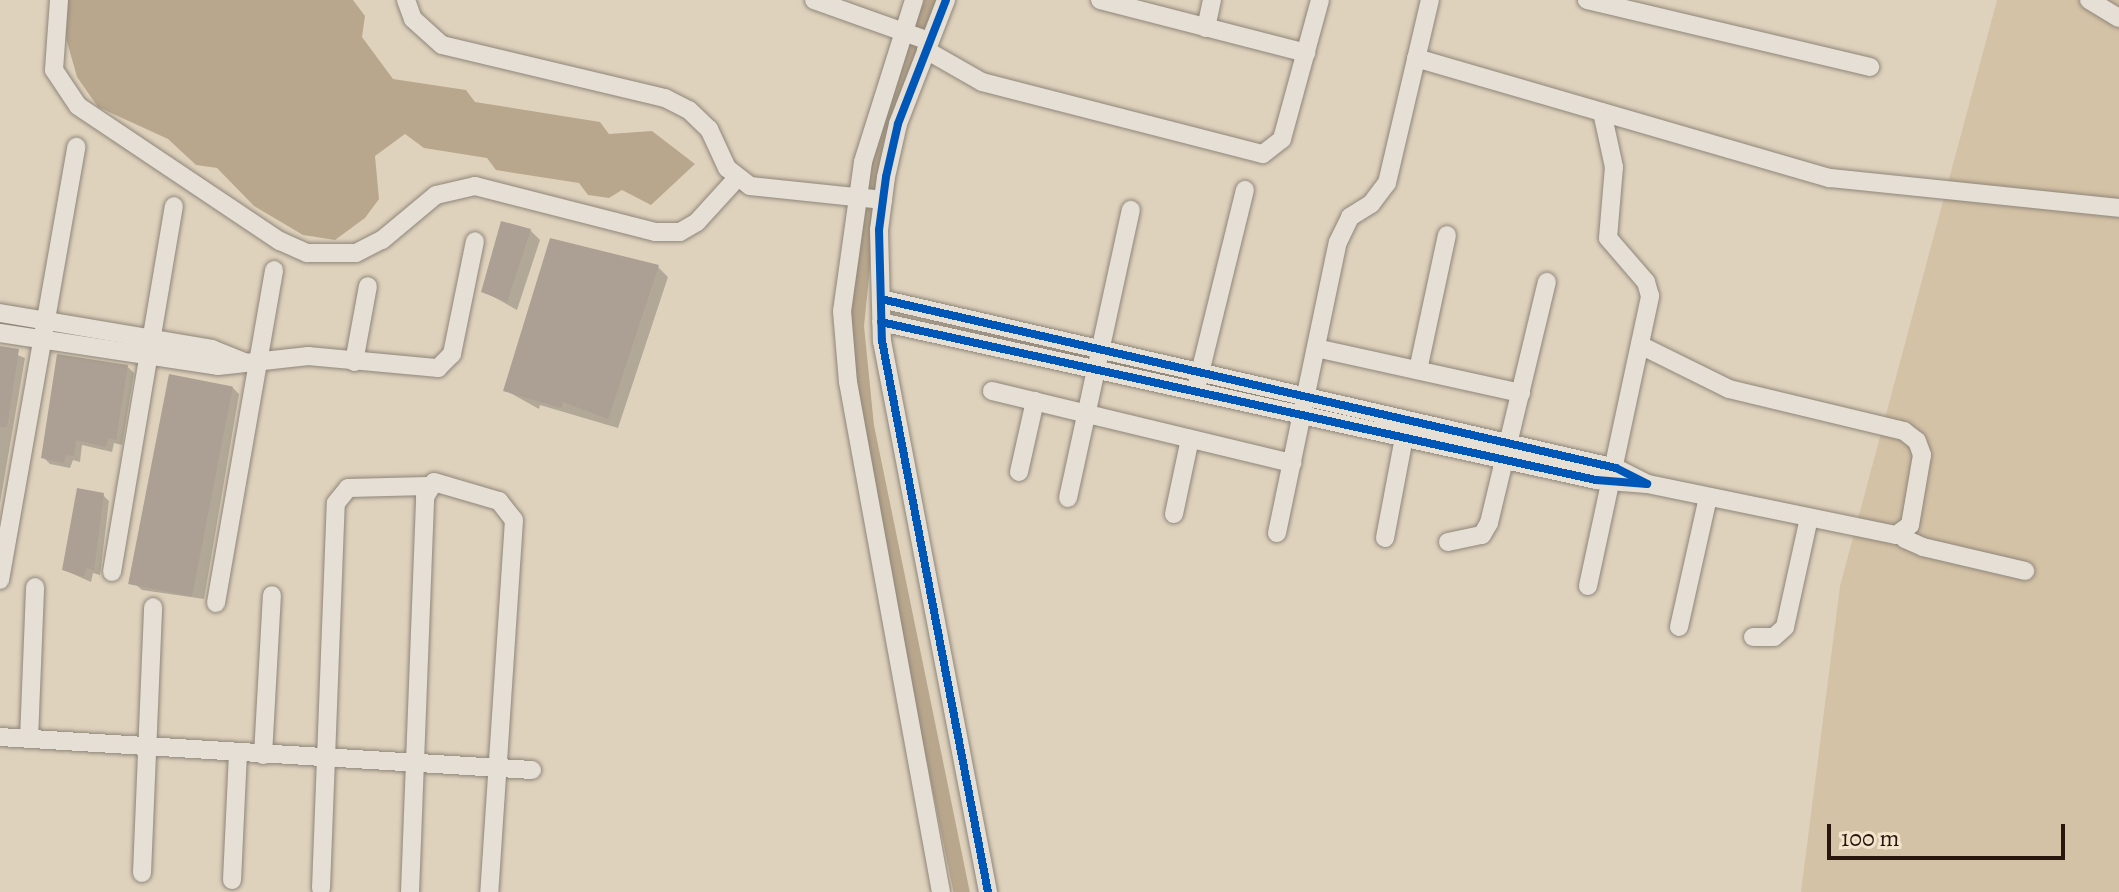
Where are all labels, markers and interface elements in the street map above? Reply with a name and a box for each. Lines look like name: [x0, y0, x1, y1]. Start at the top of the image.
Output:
scale bar: [1831, 808, 2069, 858]
text: 100 m: [1841, 822, 1900, 854]

